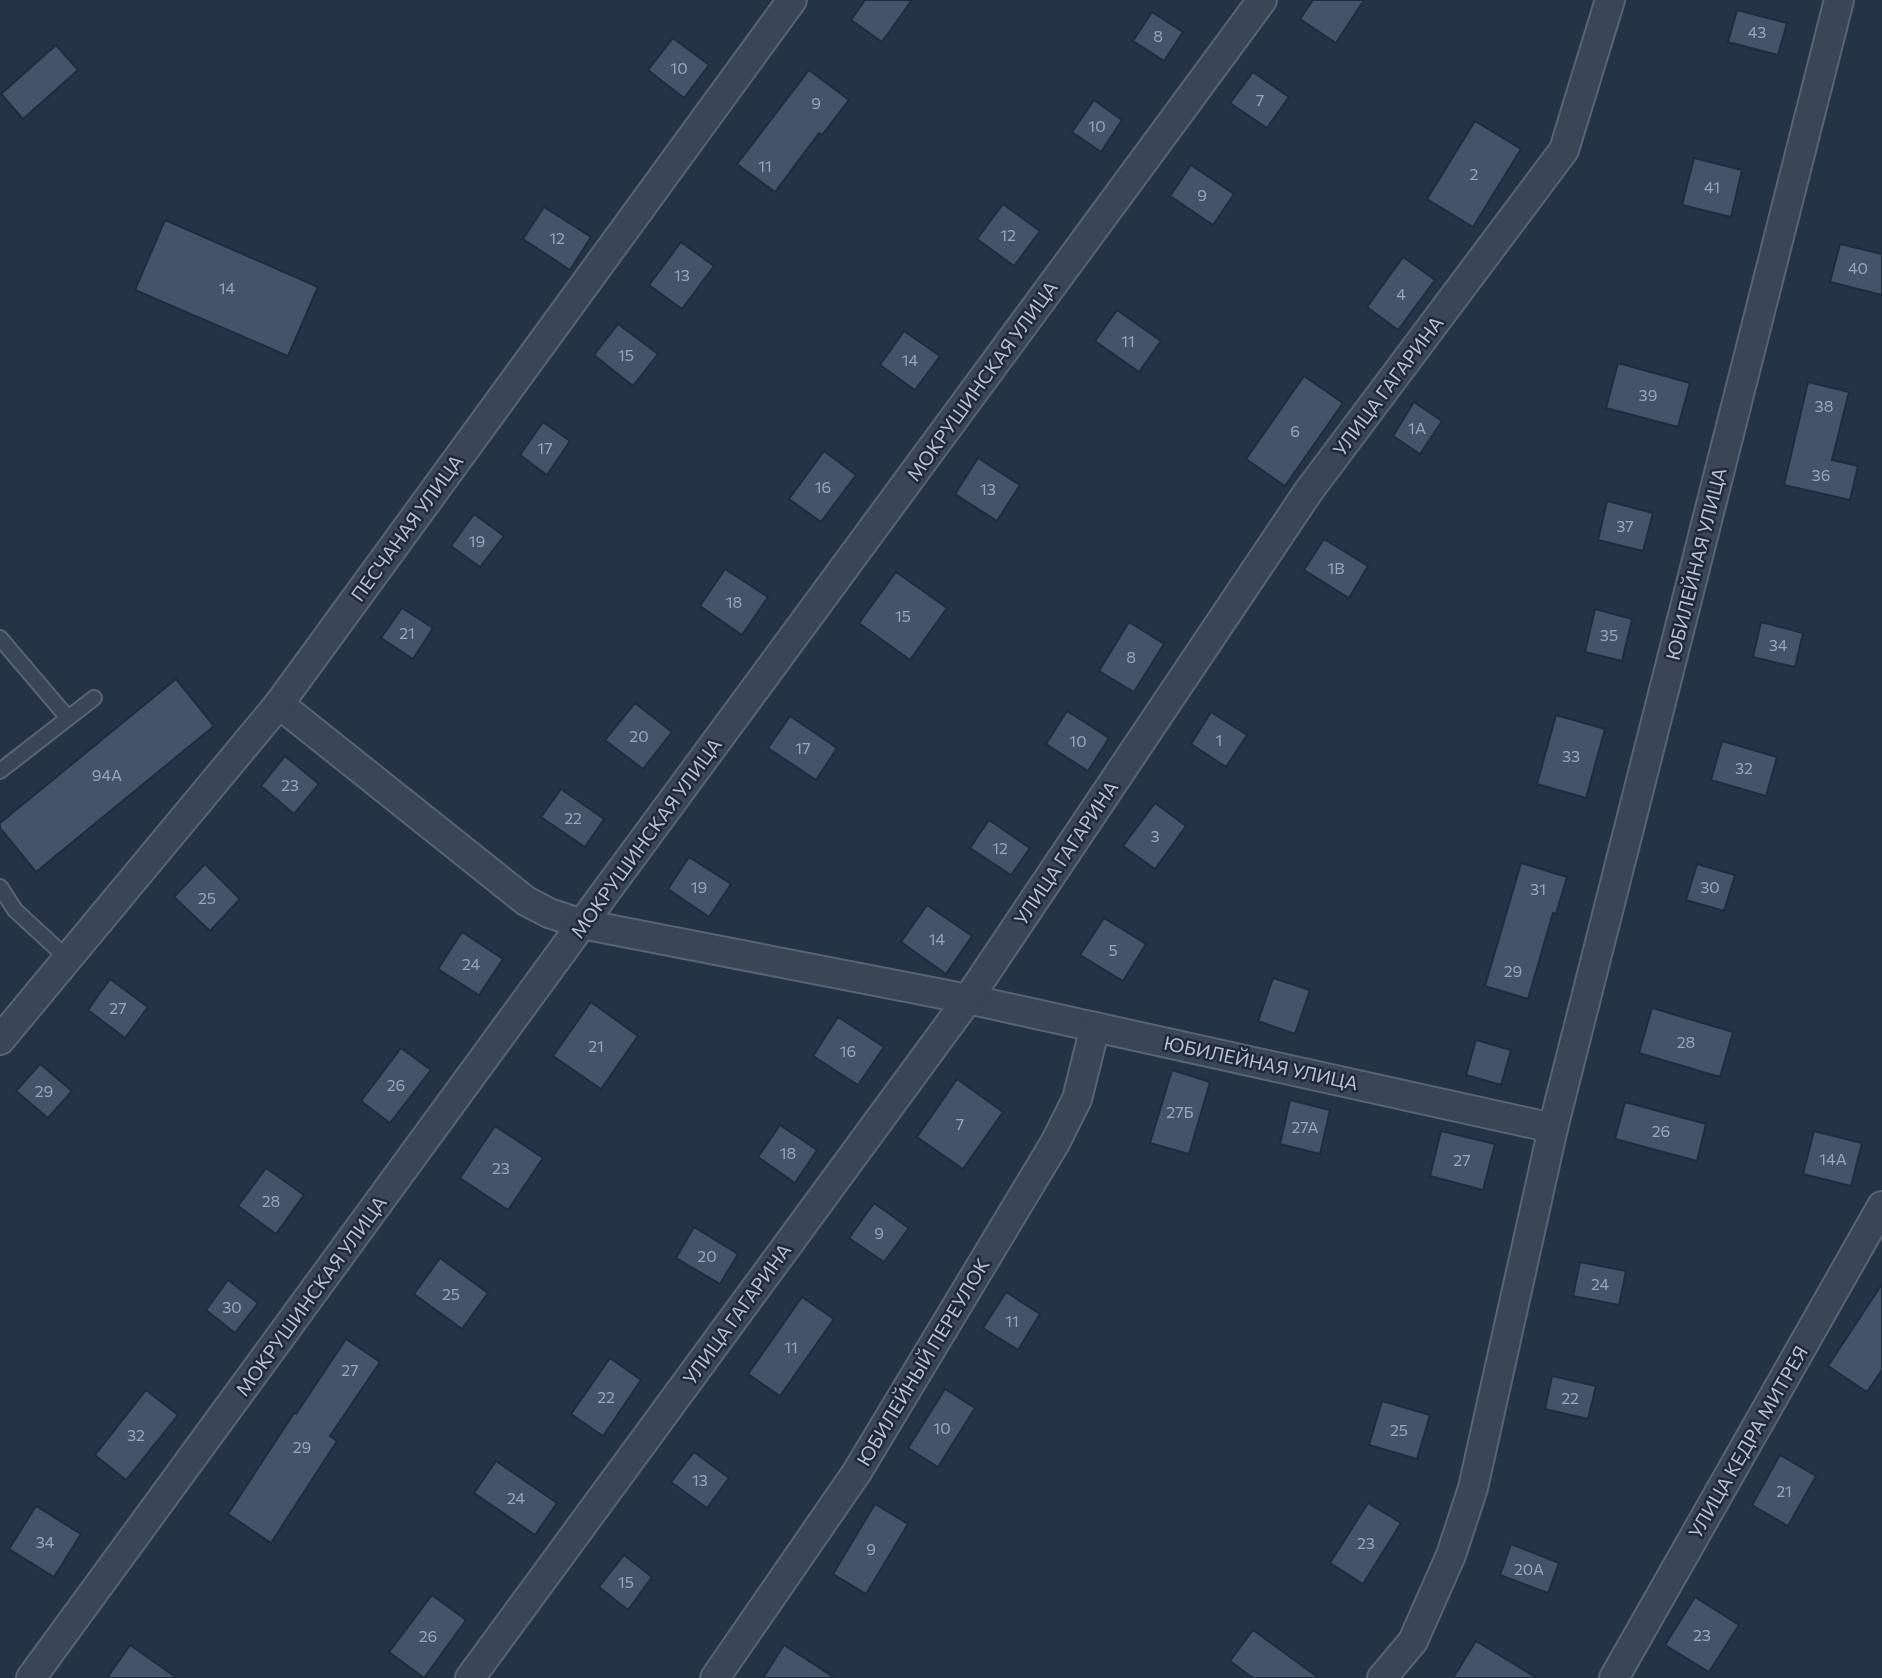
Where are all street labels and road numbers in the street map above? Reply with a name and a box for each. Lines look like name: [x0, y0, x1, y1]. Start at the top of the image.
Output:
street label: МОКРУШИНСКАЯ УЛИЦА: [901, 276, 1062, 485]
street label: УЛИЦА ГАГАРИНА: [1328, 311, 1448, 460]
street label: ПЕСЧАНАЯ УЛИЦА: [346, 450, 467, 605]
street label: ЮБИЛЕЙНАЯ УЛИЦА: [1660, 465, 1731, 663]
street label: МОКРУШИНСКАЯ УЛИЦА: [565, 733, 726, 942]
street label: УЛИЦА ГАГАРИНА: [1009, 776, 1122, 929]
street label: ЮБИЛЕЙНАЯ УЛИЦА: [1162, 1031, 1360, 1094]
street label: МОКРУШИНСКАЯ УЛИЦА: [230, 1191, 391, 1400]
street label: УЛИЦА ГАГАРИНА: [678, 1239, 796, 1389]
street label: ЮБИЛЕЙНЫЙ ПЕРЕУЛОК: [851, 1254, 994, 1470]
street label: УЛИЦА КЕДРА МИТРЕЯ: [1683, 1342, 1812, 1542]

